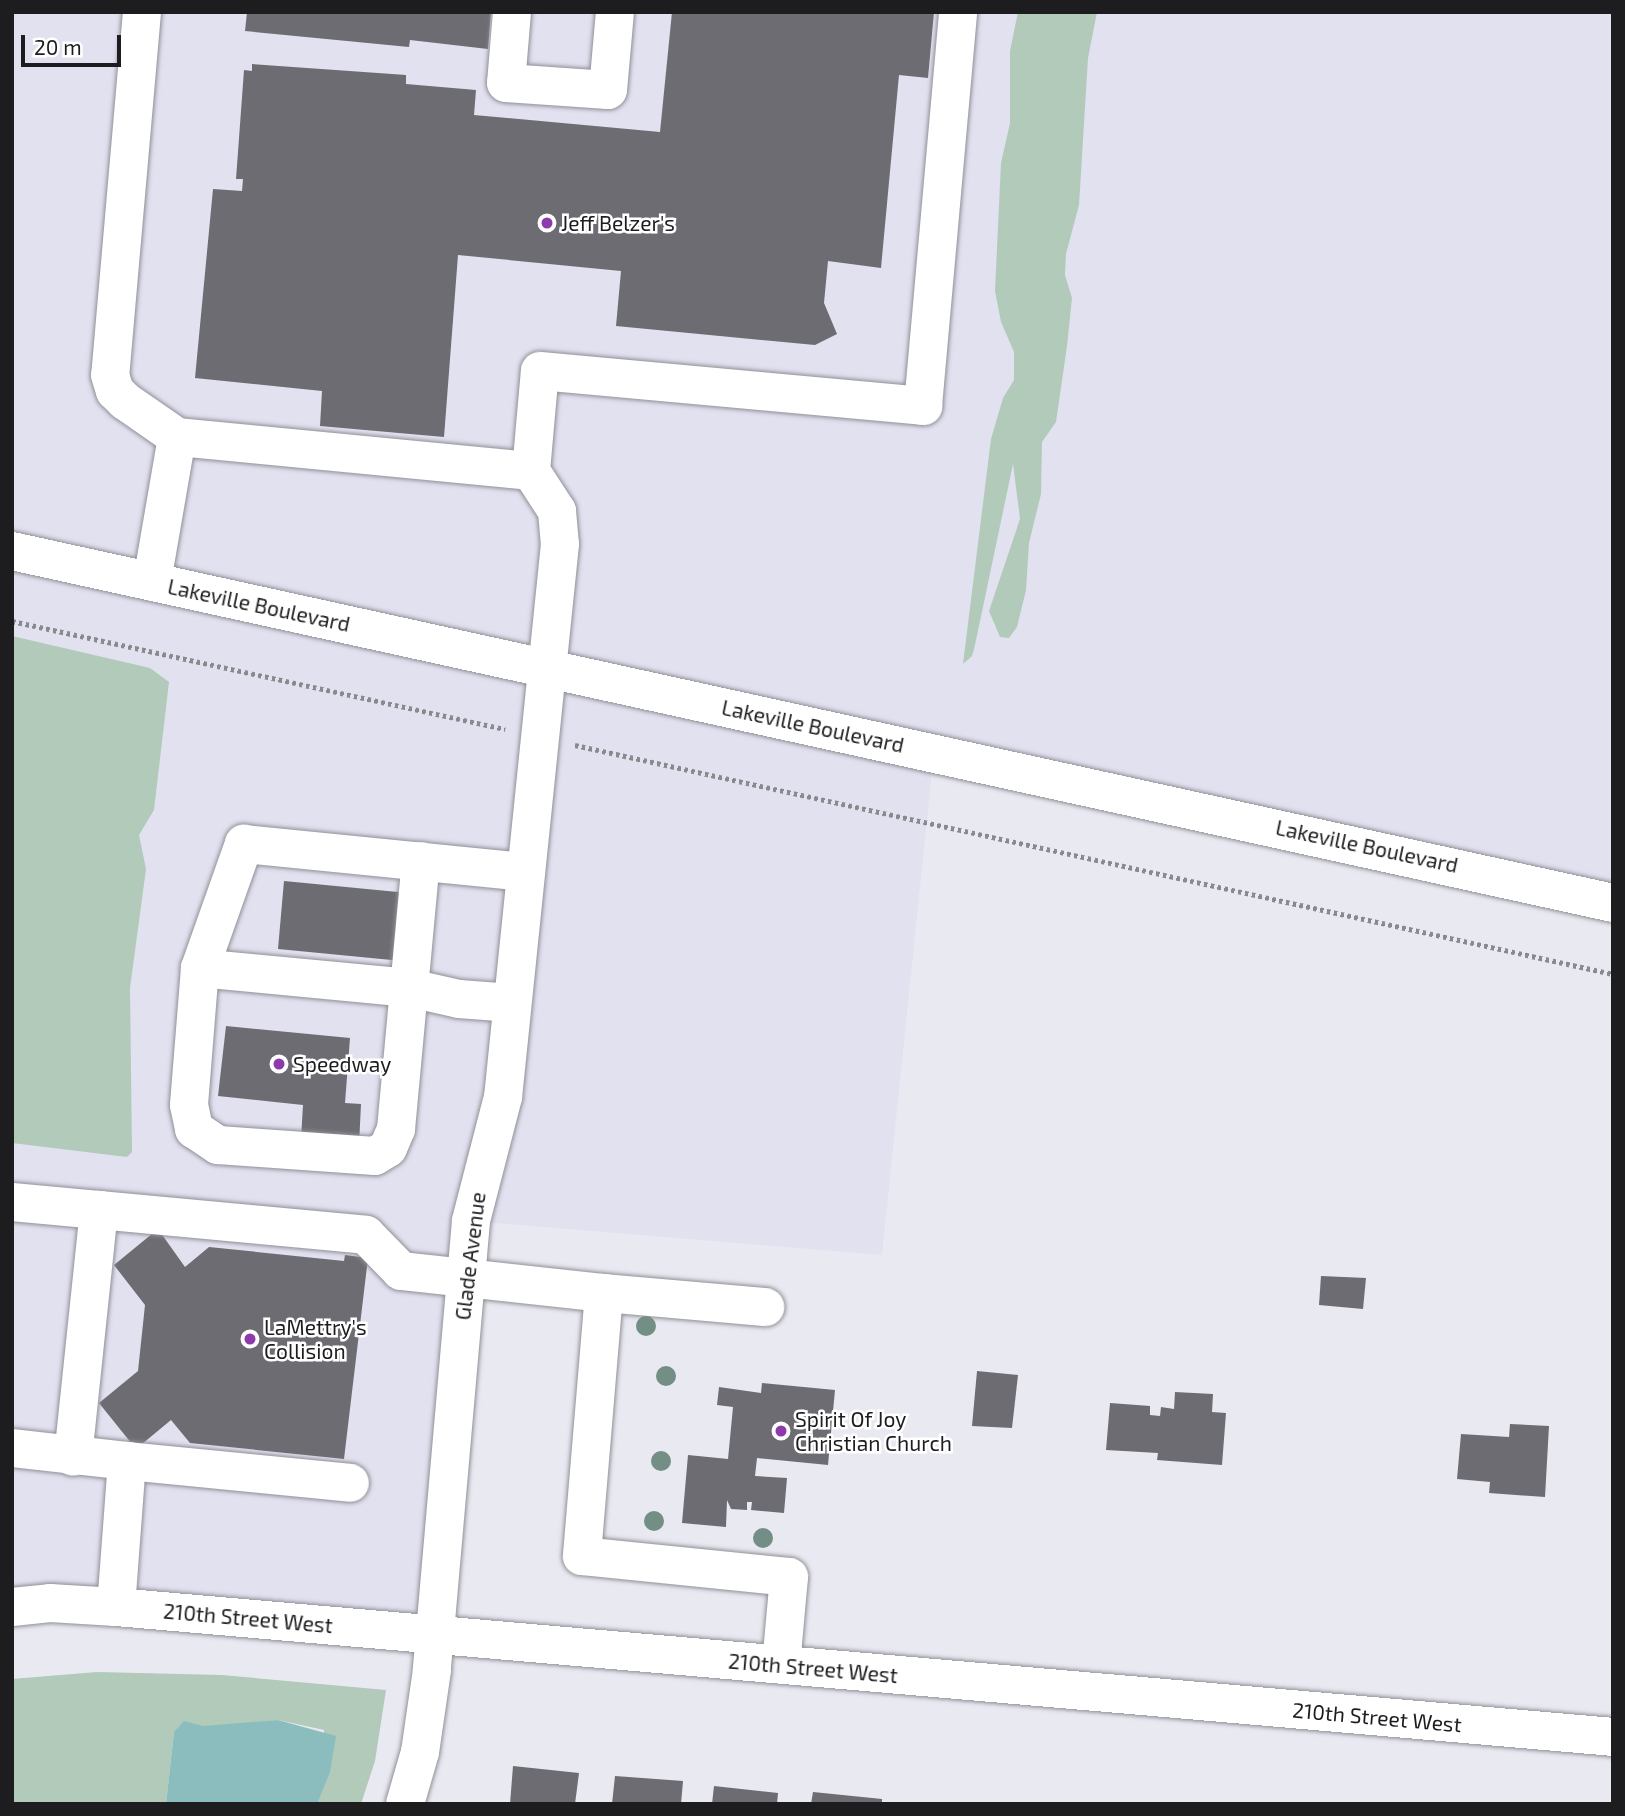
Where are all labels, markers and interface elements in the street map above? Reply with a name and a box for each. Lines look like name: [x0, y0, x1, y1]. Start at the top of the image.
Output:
scale bar: [24, 21, 124, 65]
text: 20 m: [34, 34, 82, 59]
place label: Jeff Belzer's: [561, 210, 675, 236]
marker: Jeff Belzer's: [539, 215, 555, 231]
street label: Lakeville Boulevard: [165, 573, 353, 637]
street label: Lakeville Boulevard: [719, 694, 907, 758]
street label: Lakeville Boulevard: [1273, 814, 1461, 878]
place label: Speedway: [293, 1051, 391, 1077]
marker: Speedway: [271, 1056, 287, 1072]
street label: Glade Avenue: [450, 1190, 490, 1322]
place label: LaMettry's Collision: [264, 1314, 367, 1364]
marker: LaMettry's Collision: [242, 1331, 258, 1347]
place label: Spirit Of Joy Christian Church: [795, 1406, 952, 1456]
marker: Spirit Of Joy Christian Church: [773, 1423, 789, 1439]
street label: 210th Street West: [162, 1598, 334, 1638]
street label: 210th Street West: [727, 1648, 899, 1688]
street label: 210th Street West: [1291, 1697, 1463, 1737]

